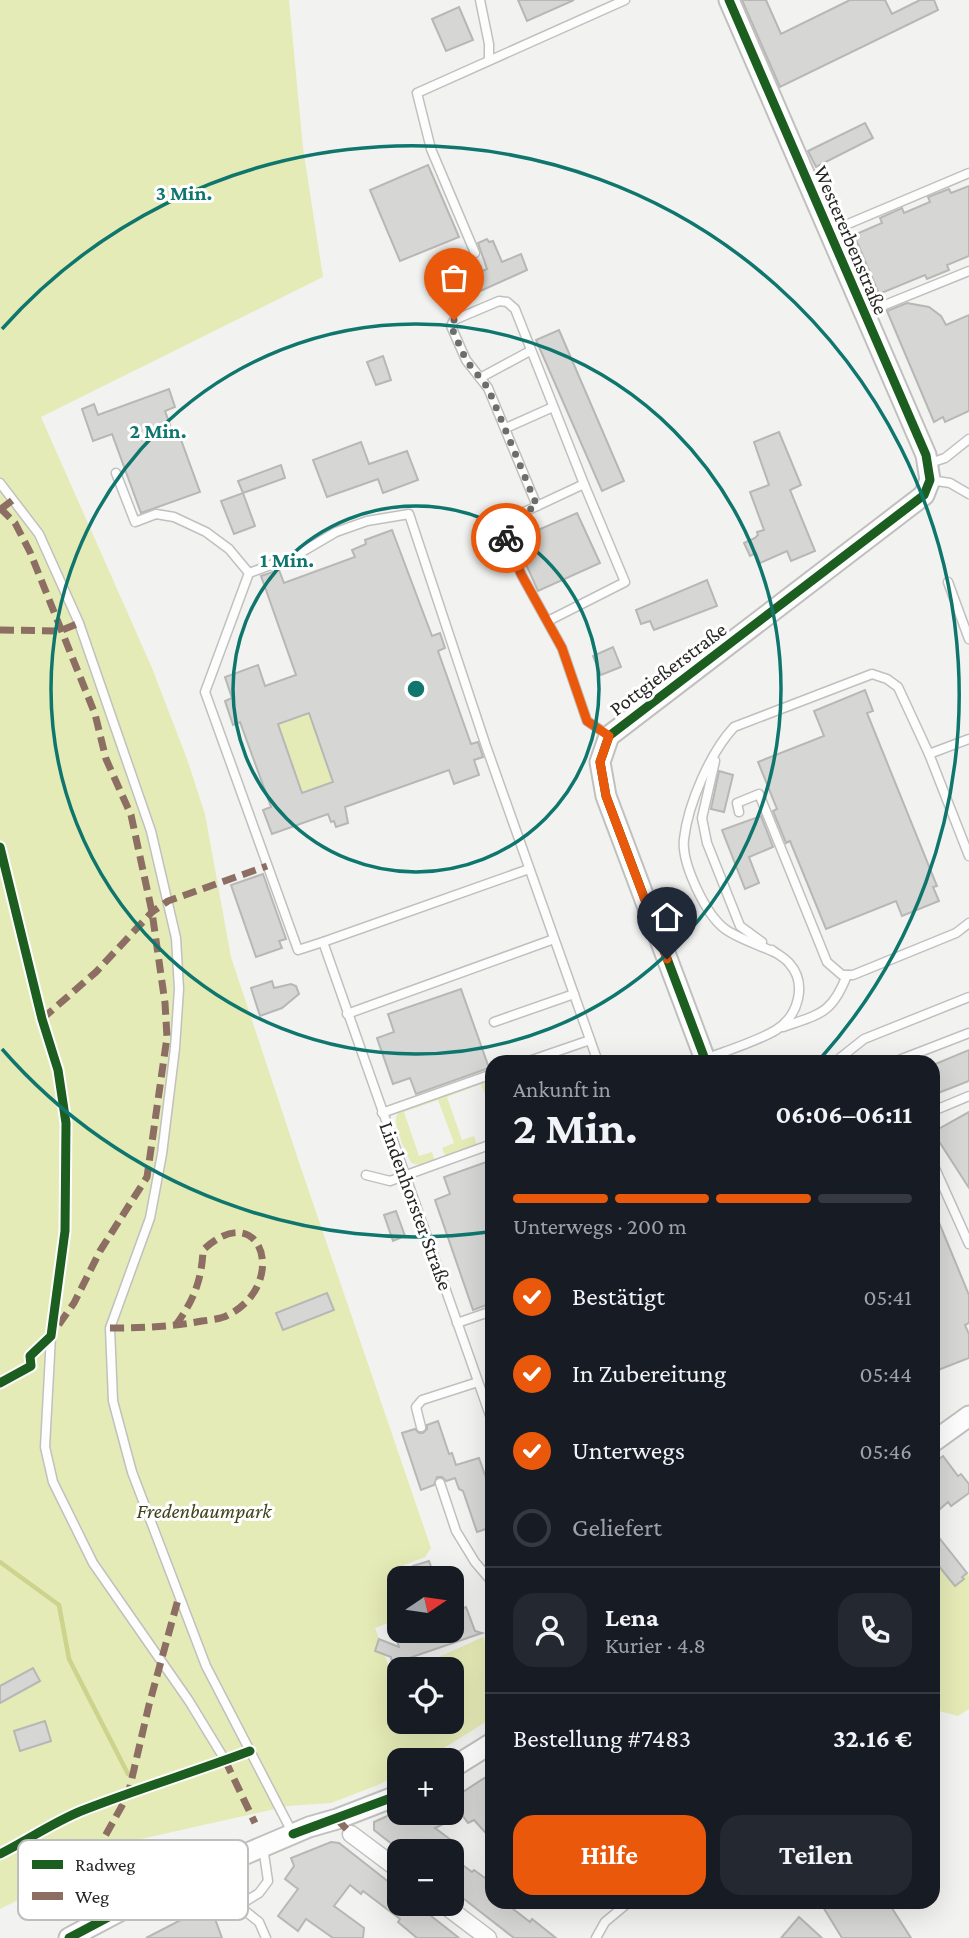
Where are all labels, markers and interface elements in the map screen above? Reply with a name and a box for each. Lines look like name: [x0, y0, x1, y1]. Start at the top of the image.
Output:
street label: Westererbenstraße: [809, 162, 893, 318]
text: 3 Min.: [156, 181, 212, 205]
pin: [424, 248, 484, 320]
icon: bag: [435, 259, 473, 297]
text: 2 Min.: [129, 419, 187, 443]
courier: [471, 503, 541, 573]
icon: bike: [487, 519, 525, 557]
text: 1 Min.: [260, 548, 314, 572]
street label: Pottgießerstraße: [605, 617, 731, 721]
centre of rings: [404, 677, 428, 701]
pin: [637, 887, 697, 959]
icon: home: [648, 898, 686, 936]
text: Ankunft in: [513, 1076, 611, 1102]
text: 06:06–06:11: [775, 1100, 912, 1129]
text: 2 Min.: [513, 1102, 638, 1153]
street label: Lindenhorster Straße: [374, 1118, 458, 1294]
text: Unterwegs · 200 m: [513, 1213, 687, 1239]
icon: check: [513, 1278, 551, 1316]
text: Bestätigt: [572, 1282, 665, 1311]
text: 05:41: [864, 1284, 912, 1310]
icon: check: [513, 1355, 551, 1393]
text: In Zubereitung: [572, 1359, 726, 1388]
text: 05:44: [859, 1361, 912, 1387]
icon: check: [513, 1432, 551, 1470]
text: Unterwegs: [572, 1436, 685, 1465]
text: 05:46: [859, 1438, 912, 1464]
park label: Fredenbaumpark: [137, 1499, 272, 1523]
text: Geliefert: [572, 1513, 662, 1542]
north arrow: [387, 1566, 464, 1643]
map controls: [387, 1566, 464, 1916]
button: person: [513, 1593, 587, 1667]
button: phone: [838, 1593, 912, 1667]
text: Lena: [605, 1603, 659, 1632]
text: Kurier · 4.8: [605, 1632, 706, 1658]
button: locate: [387, 1657, 464, 1734]
text: Bestellung #7483: [513, 1724, 691, 1753]
text: 32.16 €: [833, 1724, 912, 1753]
button: +: [387, 1748, 464, 1825]
button: Hilfe: [513, 1815, 706, 1895]
button: Teilen: [720, 1815, 912, 1895]
button: −: [387, 1839, 464, 1916]
legend: [18, 1840, 248, 1920]
text: Radweg: [75, 1854, 136, 1875]
text: Weg: [75, 1886, 109, 1907]

